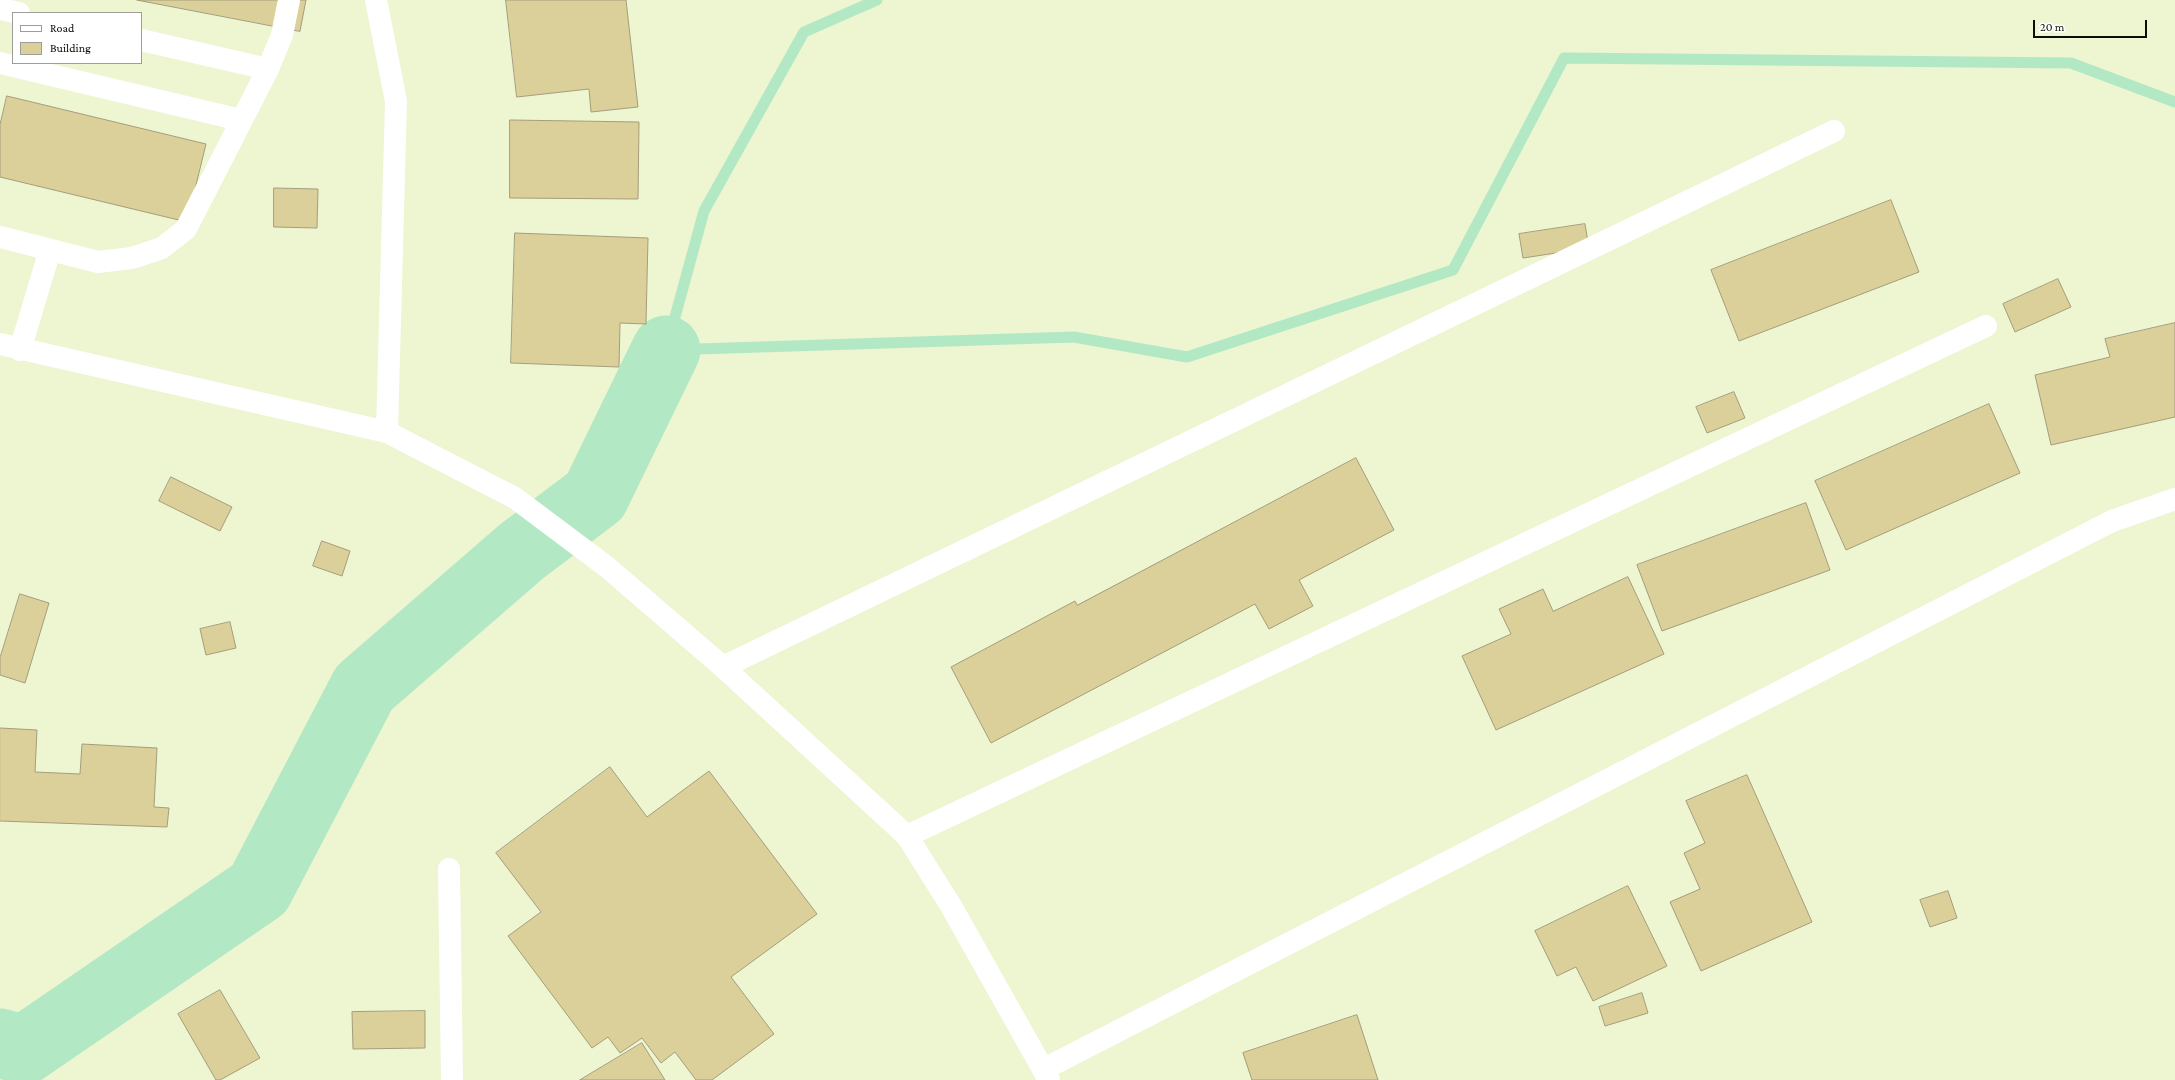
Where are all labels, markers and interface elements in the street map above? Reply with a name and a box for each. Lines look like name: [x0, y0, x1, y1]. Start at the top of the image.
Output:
legend: [12, 12, 142, 64]
scale bar: [2035, 12, 2149, 38]
text: 20 m: [2040, 20, 2064, 34]
text: Road: [50, 21, 74, 35]
text: Building: [50, 41, 91, 55]

